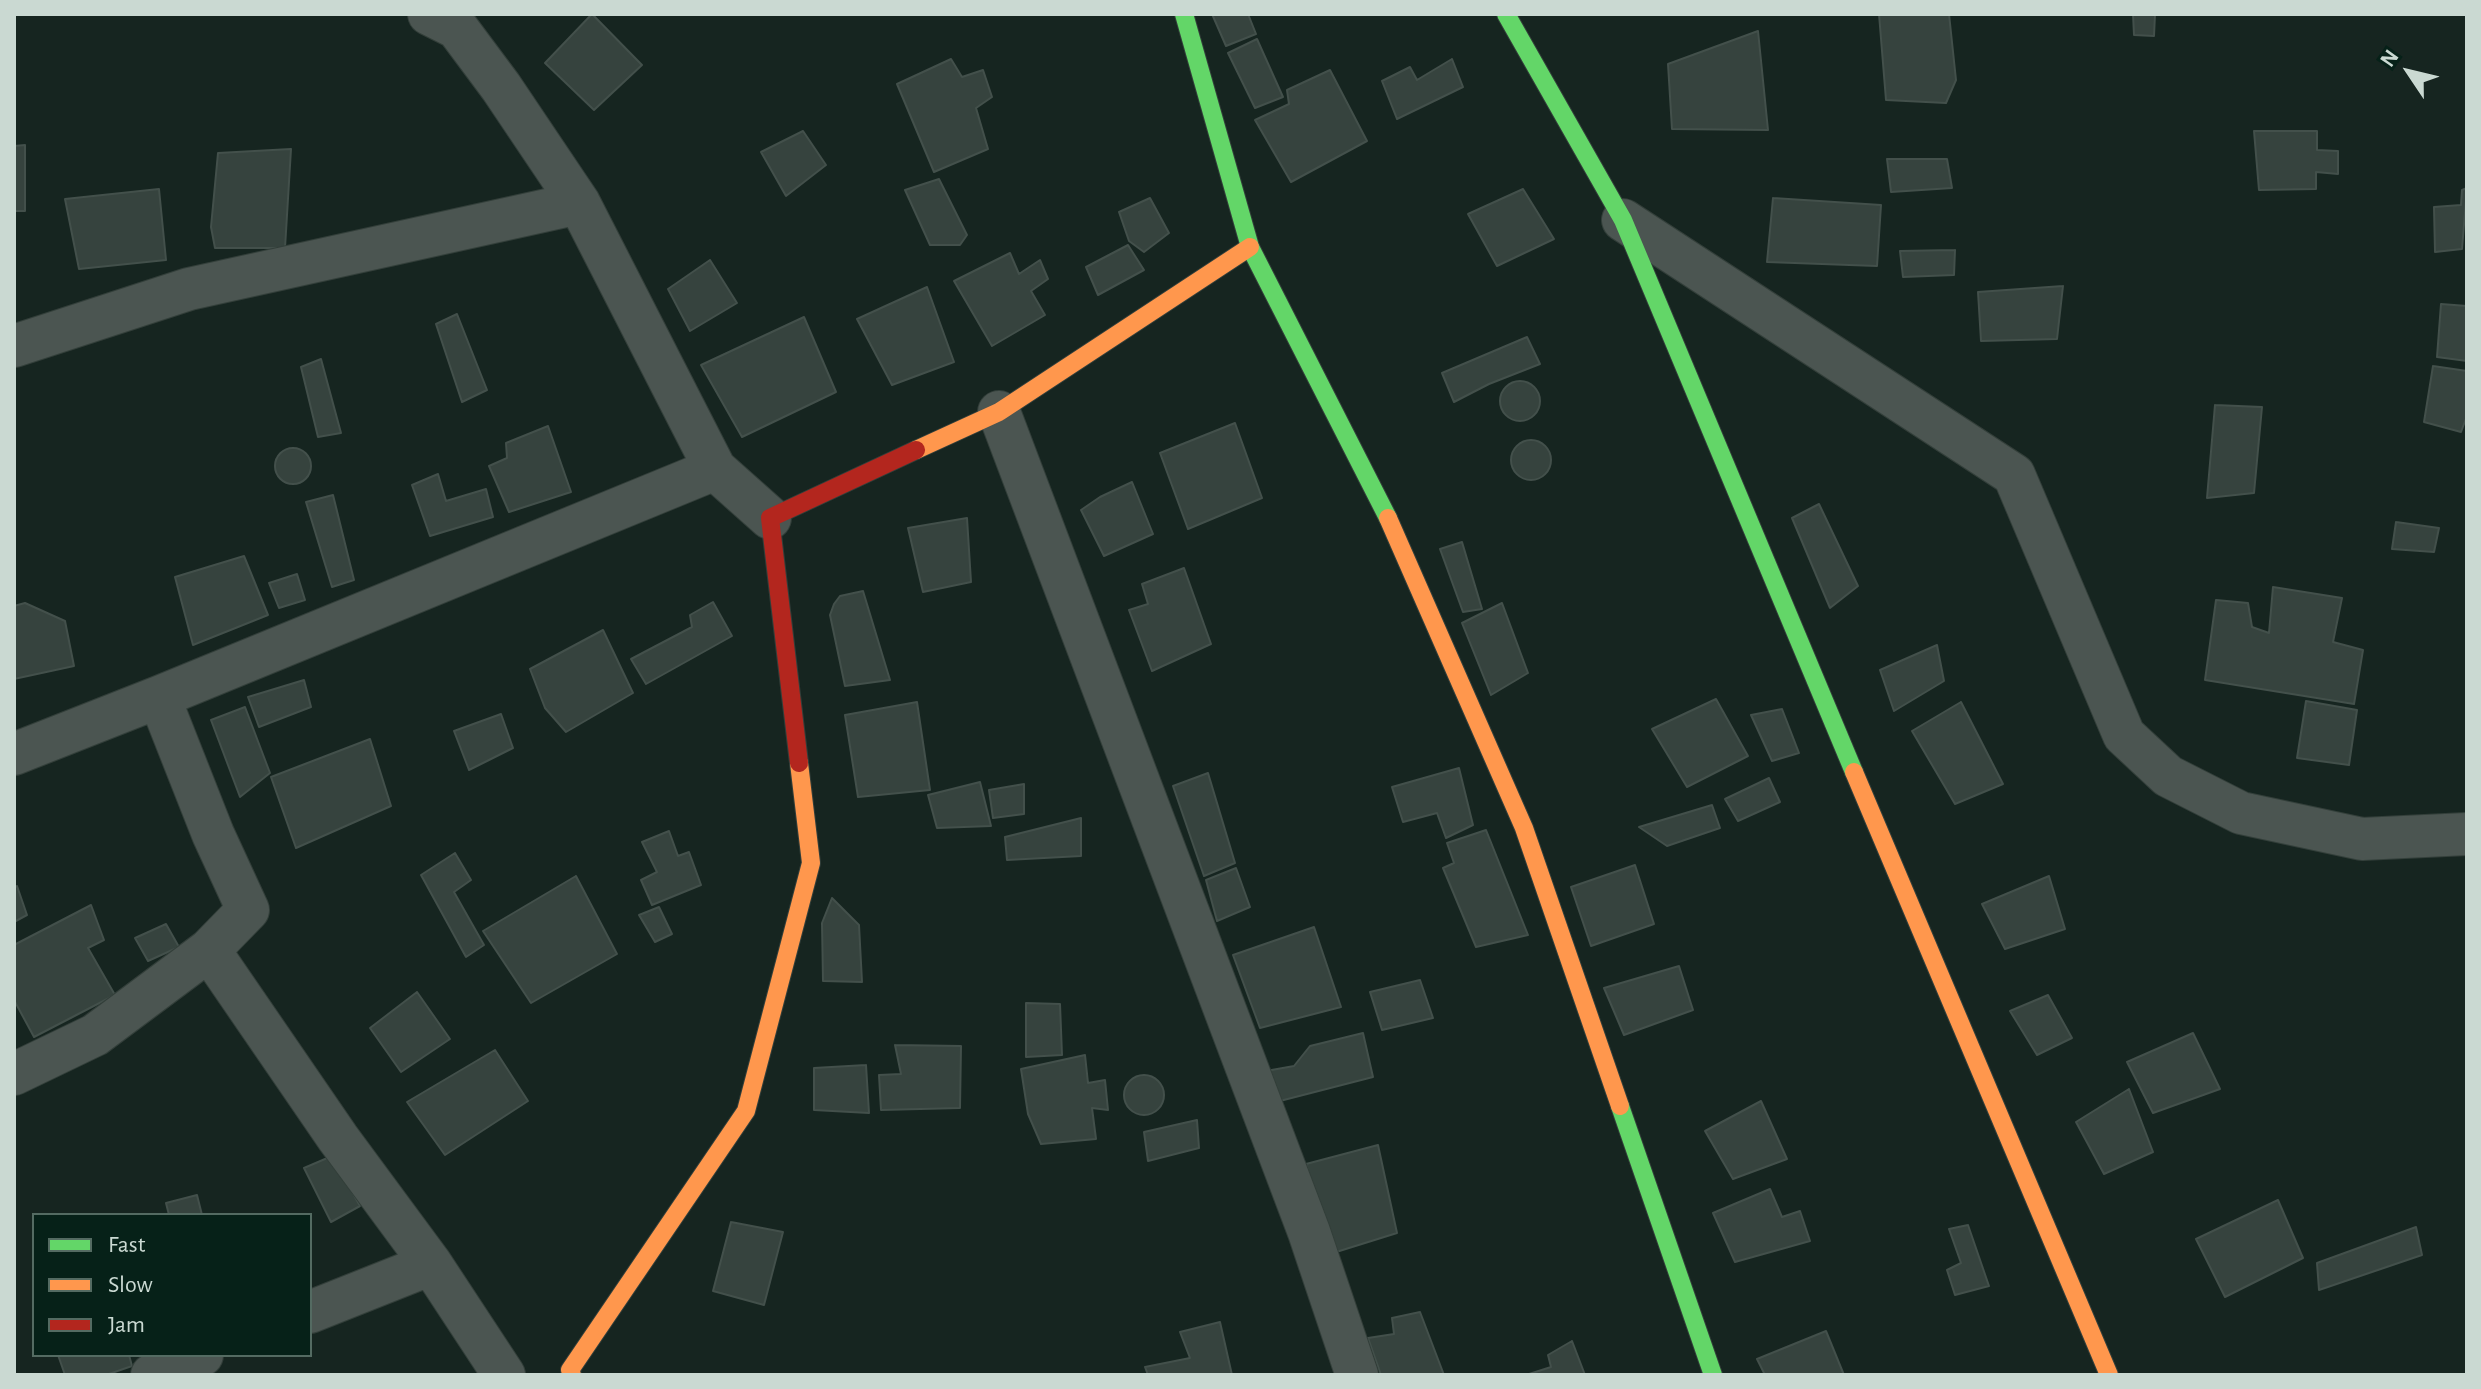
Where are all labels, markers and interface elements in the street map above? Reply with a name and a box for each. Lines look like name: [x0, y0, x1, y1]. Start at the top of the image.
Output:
north arrow: [2369, 32, 2449, 112]
text: N: [2376, 46, 2403, 71]
legend: [32, 1213, 312, 1357]
text: Fast: [108, 1233, 145, 1257]
text: Slow: [108, 1273, 153, 1297]
text: Jam: [108, 1313, 145, 1337]

